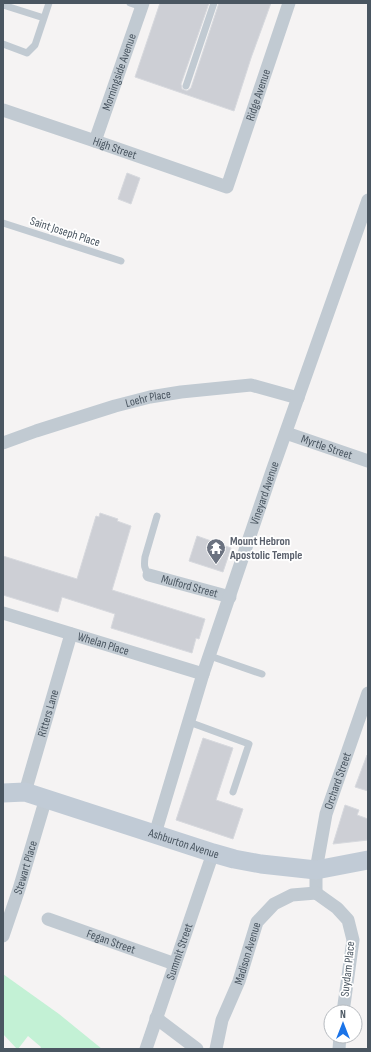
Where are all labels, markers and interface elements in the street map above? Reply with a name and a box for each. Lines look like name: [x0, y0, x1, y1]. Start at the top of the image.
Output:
street label: Morningside Avenue: [99, 31, 139, 113]
street label: Ridge Avenue: [242, 67, 274, 123]
street label: High Street: [91, 133, 139, 163]
street label: Saint Joseph Place: [28, 214, 102, 250]
street label: Loehr Place: [124, 386, 172, 411]
street label: Myrtle Street: [299, 431, 355, 463]
street label: Vineyard Avenue: [247, 459, 282, 527]
place label: Mount Hebron Apostolic Temple: [229, 534, 302, 563]
temple icon: Mount Hebron Apostolic Temple: [205, 537, 227, 565]
street label: Mulford Street: [159, 571, 220, 601]
street label: Whelan Place: [76, 629, 131, 659]
street label: Ritters Lane: [34, 688, 62, 739]
street label: Orchard Street: [321, 750, 354, 811]
street label: Ashburton Avenue: [146, 825, 221, 862]
street label: Stewart Place: [10, 839, 40, 896]
street label: Madison Avenue: [231, 920, 264, 987]
street label: Summit Street: [163, 921, 196, 982]
street label: Fegan Street: [85, 926, 138, 957]
street label: Suydam Place: [338, 940, 358, 997]
north arrow: [323, 1004, 363, 1044]
text: N: [340, 1008, 346, 1021]

